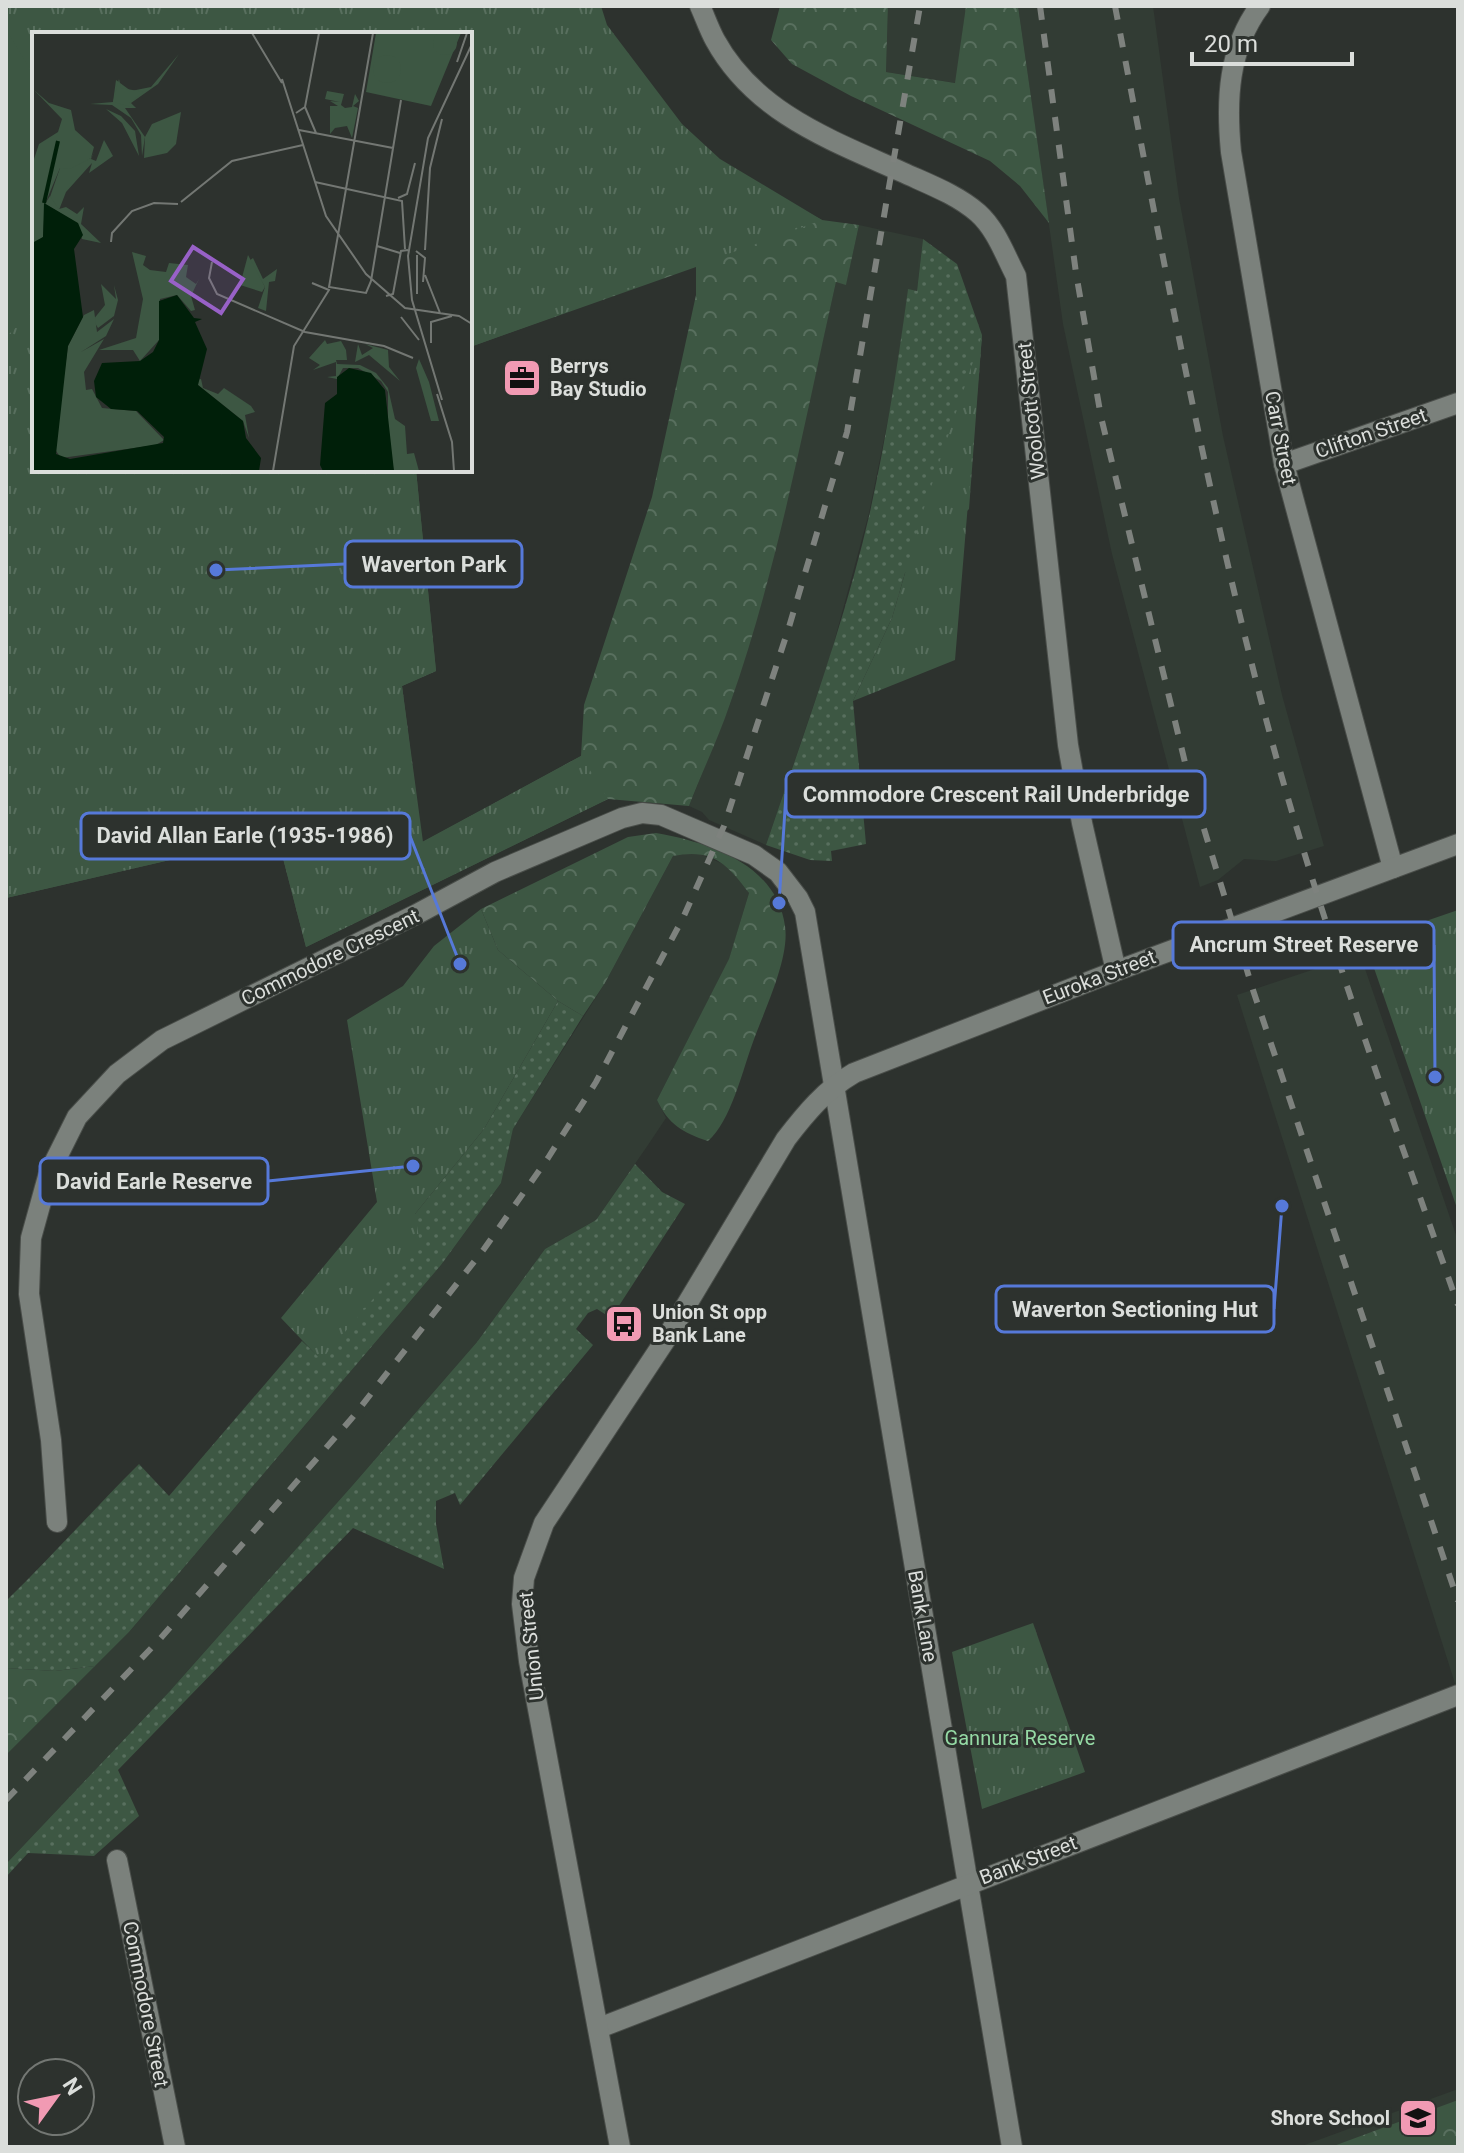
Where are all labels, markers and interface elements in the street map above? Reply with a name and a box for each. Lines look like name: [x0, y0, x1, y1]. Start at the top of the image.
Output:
scale bar: [1192, 16, 1352, 66]
text: 20 m: [1204, 30, 1258, 58]
inset map: [32, 32, 472, 472]
street label: Woolcott Street: [1012, 341, 1050, 481]
place label: Berrys Bay Studio: [550, 354, 646, 401]
office icon: Berrys Bay Studio: [501, 357, 543, 399]
street label: Carr Street: [1260, 389, 1302, 487]
street label: Clifton Street: [1312, 403, 1430, 463]
callout: Waverton Park: [345, 541, 522, 587]
text: Waverton Park: [361, 552, 507, 577]
callout: Commodore Crescent Rail Underbridge: [786, 771, 1205, 817]
text: Commodore Crescent Rail Underbridge: [803, 782, 1189, 807]
callout: David Allan Earle (1935-1986): [81, 813, 410, 859]
text: David Allan Earle (1935-1986): [96, 823, 394, 848]
street label: Commodore Crescent: [237, 903, 423, 1011]
callout: Ancrum Street Reserve: [1173, 922, 1434, 968]
text: Ancrum Street Reserve: [1190, 932, 1419, 957]
street label: Euroka Street: [1039, 944, 1159, 1010]
callout: David Earle Reserve: [40, 1158, 268, 1204]
text: David Earle Reserve: [56, 1169, 252, 1194]
callout: Waverton Sectioning Hut: [996, 1286, 1274, 1332]
text: Waverton Sectioning Hut: [1012, 1297, 1258, 1322]
place label: Union St opp Bank Lane: [652, 1300, 767, 1347]
bus stop icon: Union St opp Bank Lane: [603, 1303, 645, 1345]
street label: Bank Lane: [903, 1568, 943, 1664]
street label: Union Street: [513, 1591, 549, 1701]
park label: Gannura Reserve: [945, 1726, 1095, 1750]
street label: Bank Street: [976, 1830, 1080, 1890]
street label: Commodore Street: [118, 1919, 174, 2089]
north arrow: [16, 2057, 96, 2137]
text: N: [58, 2073, 87, 2100]
school or university icon: Shore School: [1397, 2097, 1439, 2139]
place label: Shore School: [1270, 2106, 1390, 2130]

